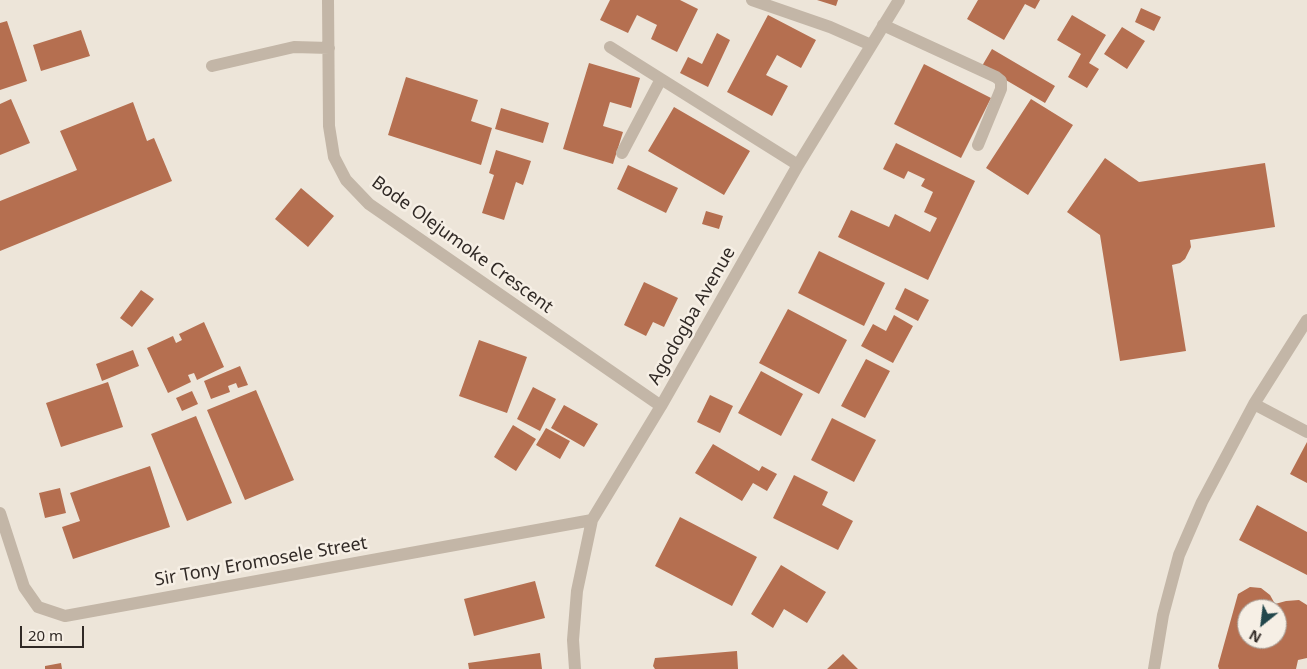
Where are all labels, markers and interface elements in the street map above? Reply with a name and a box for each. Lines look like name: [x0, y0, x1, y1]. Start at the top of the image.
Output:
street label: Bode Olejumoke Crescent: [367, 172, 557, 318]
street label: Agodogba Avenue: [644, 243, 740, 389]
street label: Sir Tony Eromosele Street: [153, 533, 369, 591]
north arrow: [1237, 599, 1287, 649]
scale bar: [22, 616, 86, 648]
text: 20 m: [28, 625, 63, 645]
text: N: [1245, 626, 1265, 648]

